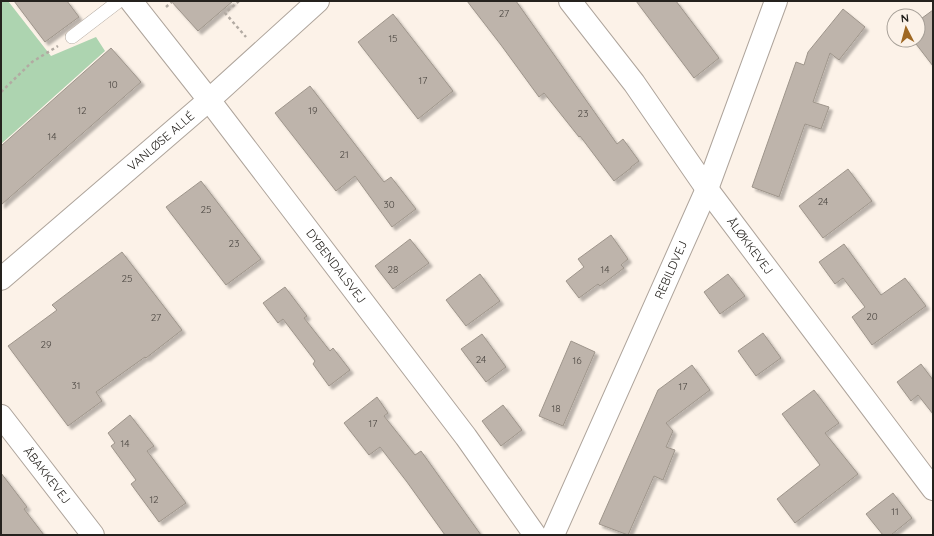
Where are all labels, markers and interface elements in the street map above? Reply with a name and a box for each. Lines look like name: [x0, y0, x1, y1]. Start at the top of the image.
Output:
house number: 27: [499, 7, 509, 20]
north arrow: [886, 8, 926, 48]
text: N: [900, 11, 910, 25]
house number: 15: [388, 32, 398, 45]
house number: 17: [419, 74, 427, 87]
house number: 10: [108, 78, 118, 91]
house number: 12: [77, 104, 87, 117]
house number: 19: [308, 104, 318, 117]
house number: 23: [578, 107, 588, 120]
street label: VANLØSE ALLÉ: [124, 108, 197, 174]
house number: 14: [48, 130, 56, 143]
house number: 21: [339, 148, 349, 161]
house number: 24: [818, 195, 828, 208]
house number: 30: [383, 198, 395, 211]
house number: 25: [201, 203, 212, 216]
street label: ÅLØKKEVEJ: [724, 214, 777, 277]
street label: DYBENDALSVEJ: [303, 226, 369, 306]
house number: 23: [229, 237, 239, 250]
street label: REBILDVEJ: [651, 238, 690, 301]
house number: 28: [388, 263, 398, 276]
house number: 14: [601, 263, 609, 276]
house number: 25: [122, 272, 133, 285]
house number: 20: [866, 310, 878, 323]
house number: 27: [151, 311, 161, 324]
house number: 29: [40, 338, 52, 351]
house number: 24: [476, 353, 486, 366]
house number: 16: [572, 354, 582, 367]
house number: 31: [72, 379, 80, 392]
house number: 17: [679, 380, 687, 393]
house number: 18: [551, 402, 561, 415]
house number: 17: [369, 417, 377, 430]
house number: 14: [121, 437, 129, 450]
street label: ÅBAKKEVEJ: [21, 444, 74, 507]
house number: 12: [149, 493, 159, 506]
house number: 11: [891, 505, 899, 518]

